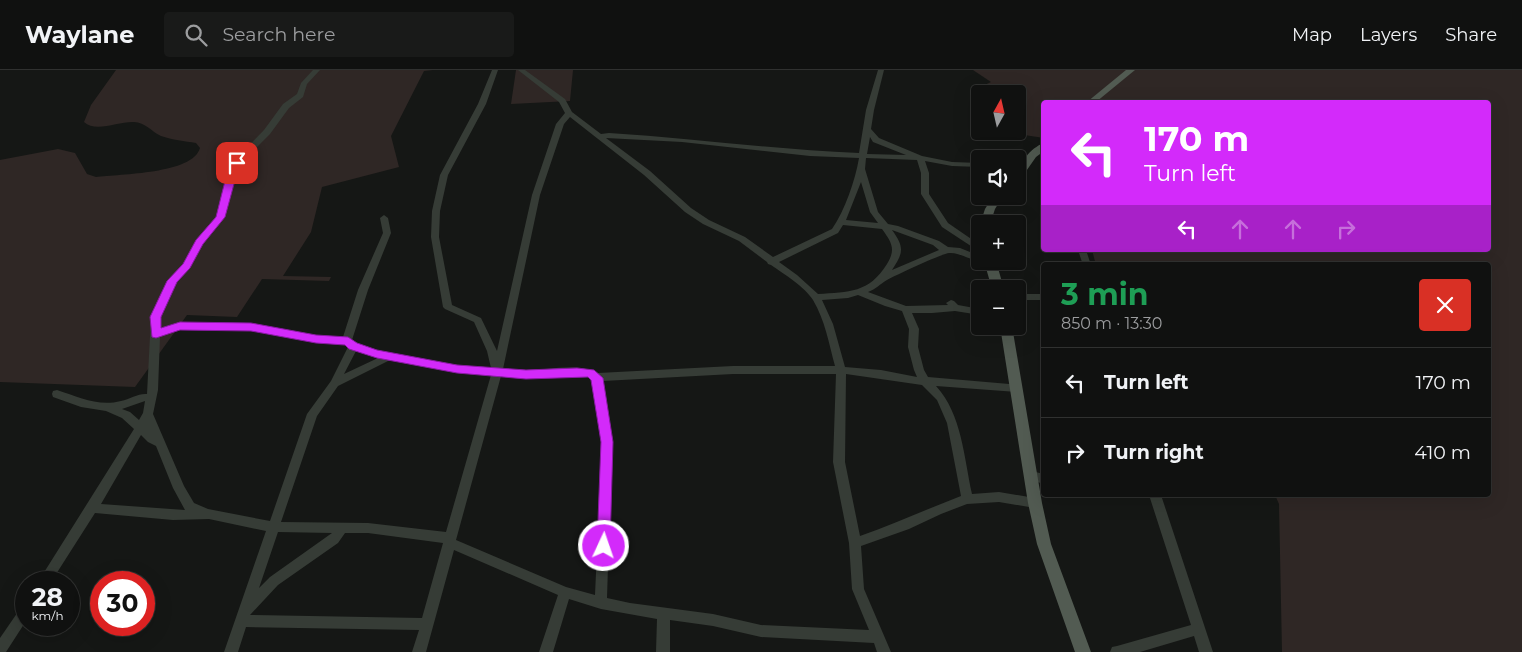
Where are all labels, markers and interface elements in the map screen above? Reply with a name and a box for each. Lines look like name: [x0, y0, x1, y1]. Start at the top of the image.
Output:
search box: [164, 12, 514, 57]
text: Waylane: [25, 20, 134, 49]
icon: search: [182, 21, 210, 49]
text: Search here: [222, 23, 335, 46]
text: Map: [1292, 24, 1332, 46]
text: Layers: [1360, 24, 1417, 46]
text: Share: [1445, 24, 1497, 46]
north arrow: [971, 85, 1026, 140]
map controls: [971, 85, 1026, 335]
text: 170 m: [1144, 117, 1249, 160]
icon: left: [1061, 120, 1126, 185]
pin: [216, 142, 258, 184]
icon: arrive: [223, 149, 251, 177]
button: sound: [971, 150, 1026, 205]
text: Turn left: [1144, 160, 1236, 187]
button: +: [971, 215, 1026, 270]
icon: left: [1173, 215, 1201, 243]
icon: ahead: [1226, 215, 1254, 243]
icon: ahead: [1279, 215, 1307, 243]
icon: right: [1332, 215, 1360, 243]
text: 3 min: [1061, 276, 1148, 313]
button: close: [1419, 279, 1471, 331]
button: −: [971, 280, 1026, 335]
text: 850 m · 13:30: [1061, 314, 1162, 333]
icon: left: [1061, 369, 1089, 397]
text: Turn left: [1104, 371, 1189, 394]
text: 170 m: [1416, 371, 1471, 394]
icon: right: [1061, 439, 1089, 467]
text: Turn right: [1104, 441, 1204, 464]
text: 410 m: [1414, 441, 1471, 464]
position arrow: [577, 519, 629, 571]
speed limit sign: 30: [90, 571, 155, 636]
text: 28: [32, 582, 63, 612]
text: km/h: [31, 608, 64, 623]

